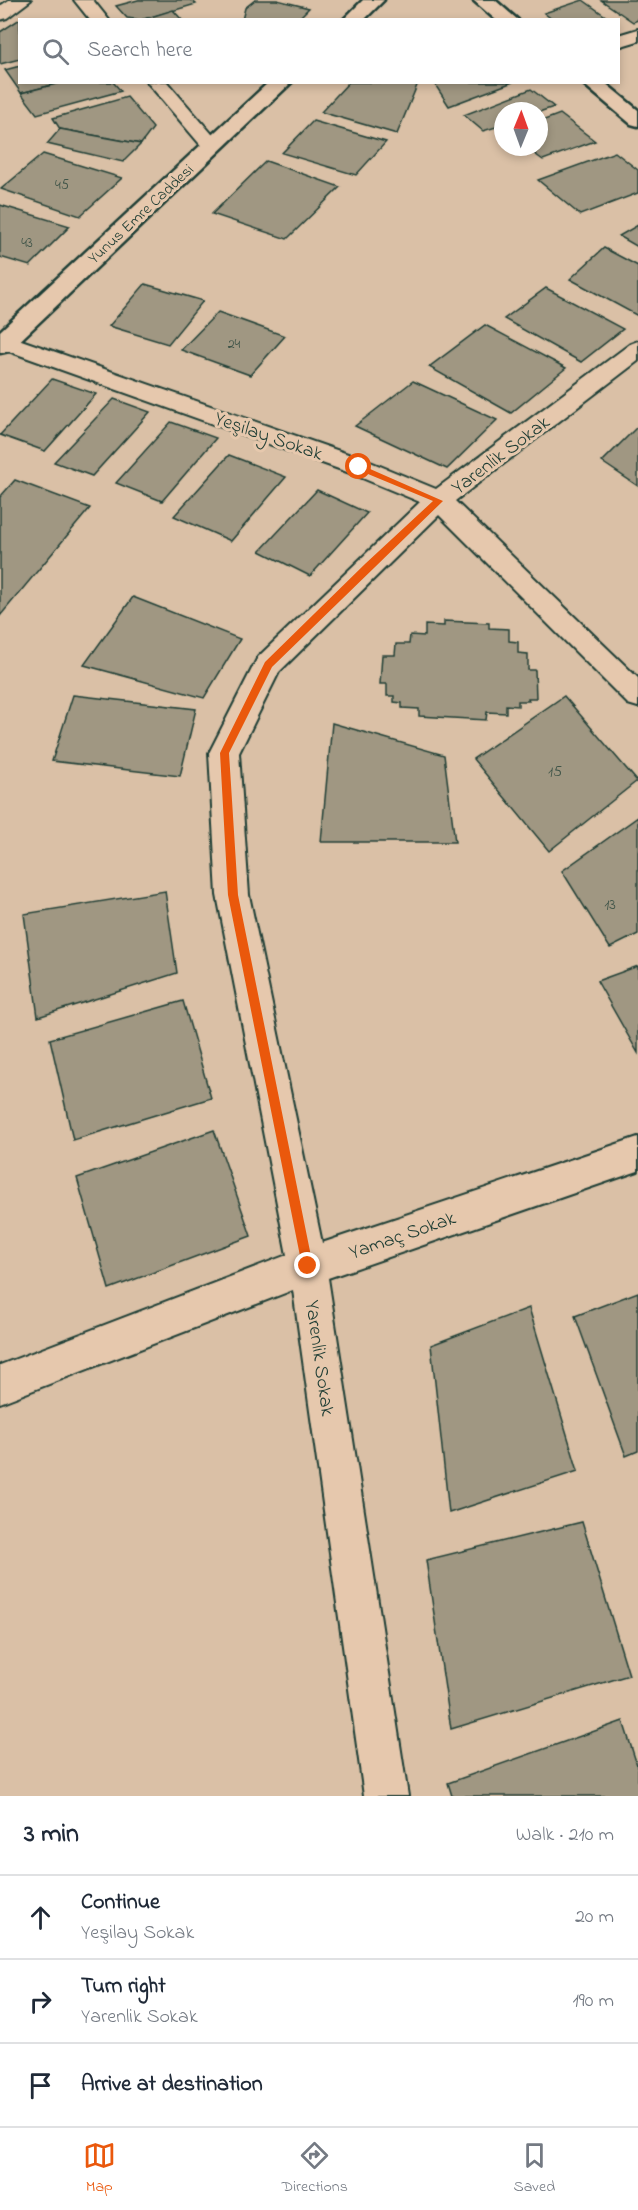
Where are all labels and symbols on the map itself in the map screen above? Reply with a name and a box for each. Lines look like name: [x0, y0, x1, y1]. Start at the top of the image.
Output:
north arrow: [494, 102, 548, 156]
street label: Yunus Emre Caddesi: [83, 159, 200, 270]
house number: 45: [55, 175, 69, 196]
house number: 43: [21, 233, 33, 254]
house number: 24: [228, 334, 241, 355]
street label: Yeşilay Sokak: [210, 405, 327, 470]
street label: Yarenlik Sokak: [446, 409, 557, 503]
route start: [345, 453, 371, 479]
house number: 15: [548, 760, 562, 784]
house number: 13: [604, 893, 616, 917]
street label: Yamaç Sokak: [346, 1204, 460, 1268]
route end: [294, 1252, 320, 1278]
street label: Yarenlik Sokak: [296, 1299, 341, 1418]

